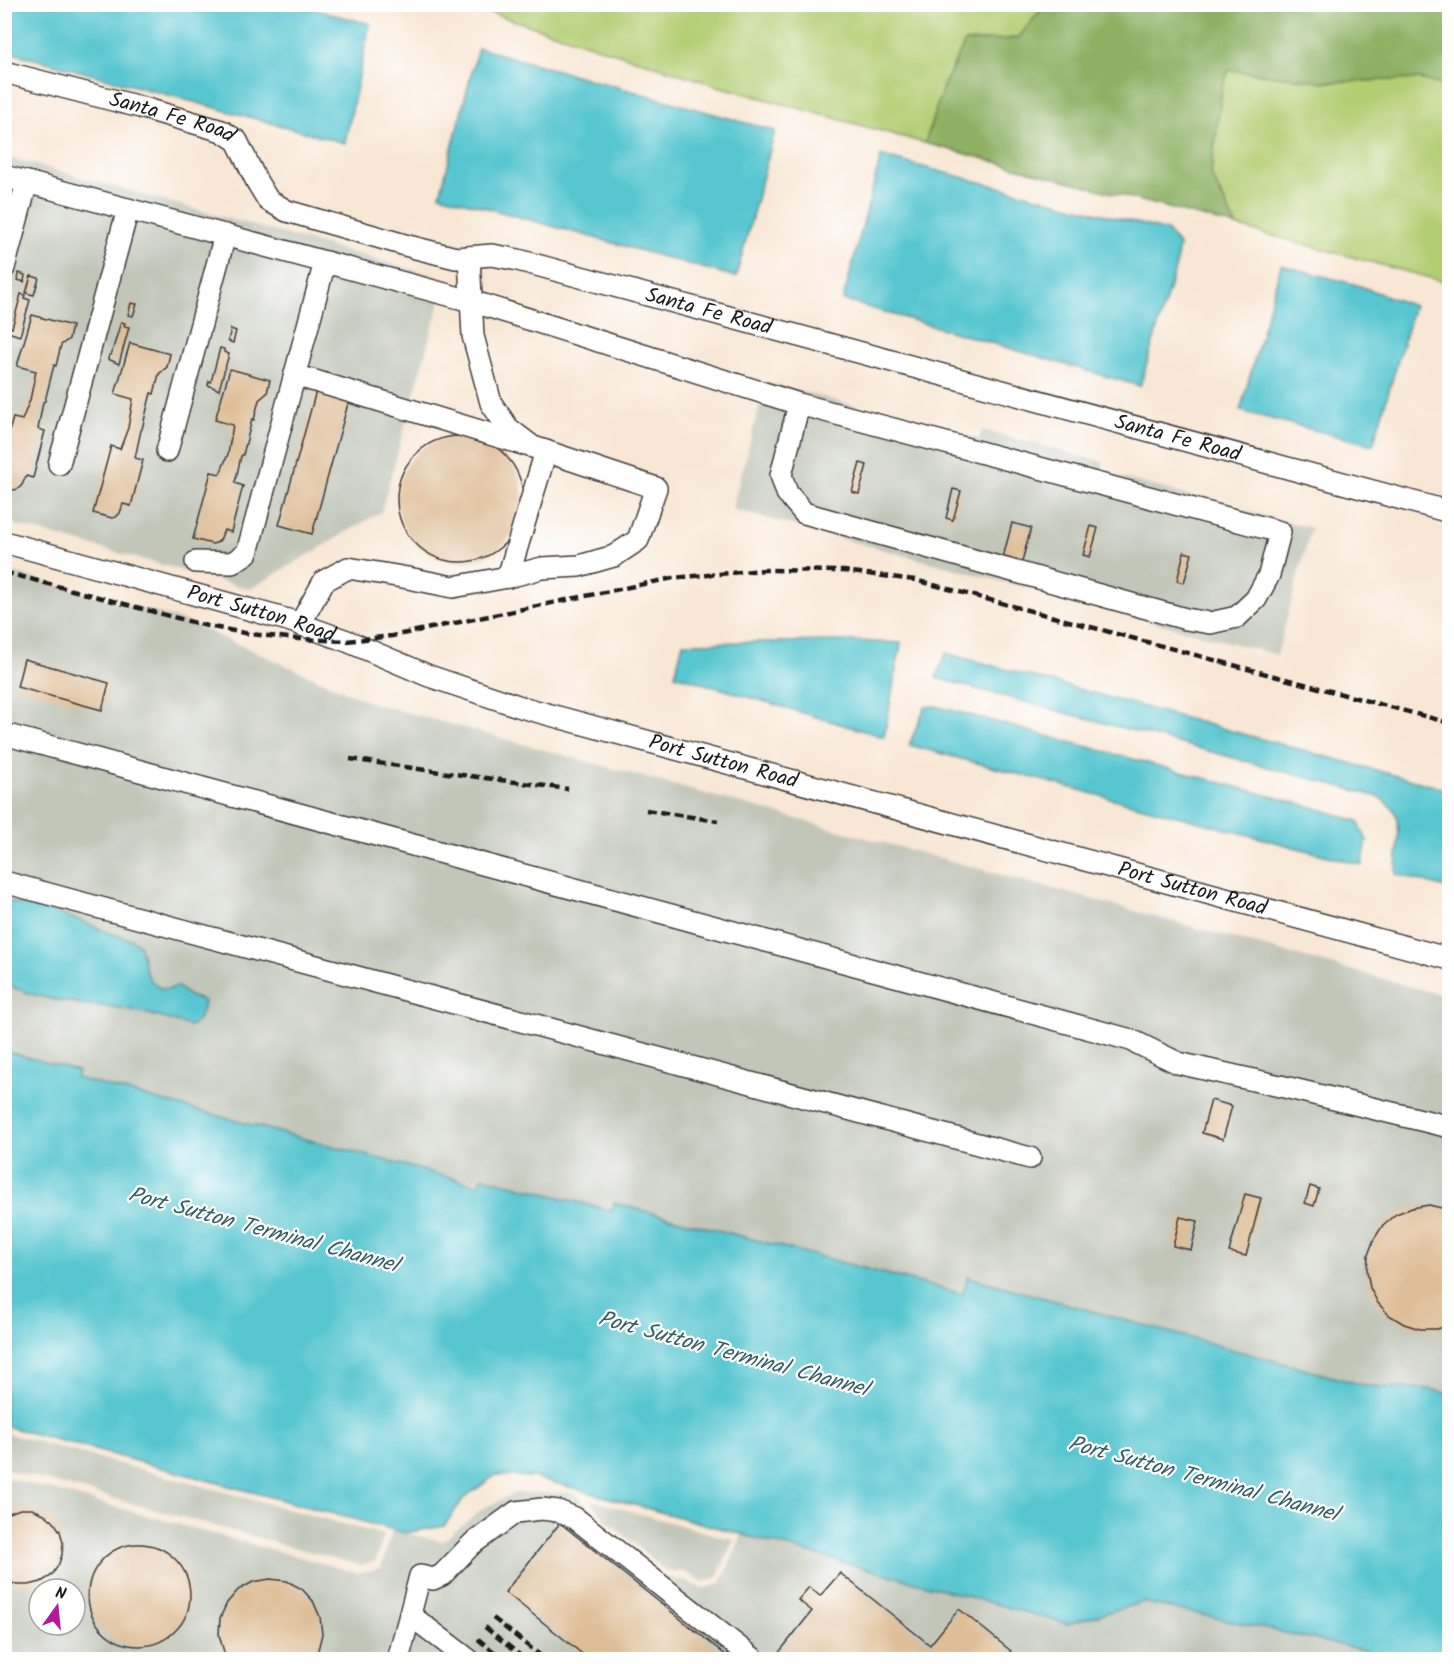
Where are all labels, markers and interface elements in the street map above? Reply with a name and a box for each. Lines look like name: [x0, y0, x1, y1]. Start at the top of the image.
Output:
street label: Santa Fe Road: [106, 83, 242, 152]
street label: Santa Fe Road: [642, 279, 776, 345]
street label: Santa Fe Road: [1111, 406, 1245, 471]
street label: Port Sutton Road: [183, 577, 340, 652]
street label: Port Sutton Road: [645, 726, 802, 798]
street label: Port Sutton Road: [1114, 853, 1271, 925]
water label: Port Sutton Terminal Channel: [124, 1178, 406, 1285]
water label: Port Sutton Terminal Channel: [594, 1302, 876, 1409]
water label: Port Sutton Terminal Channel: [1064, 1427, 1346, 1534]
north arrow: [27, 1577, 87, 1637]
text: N: [52, 1581, 69, 1607]

